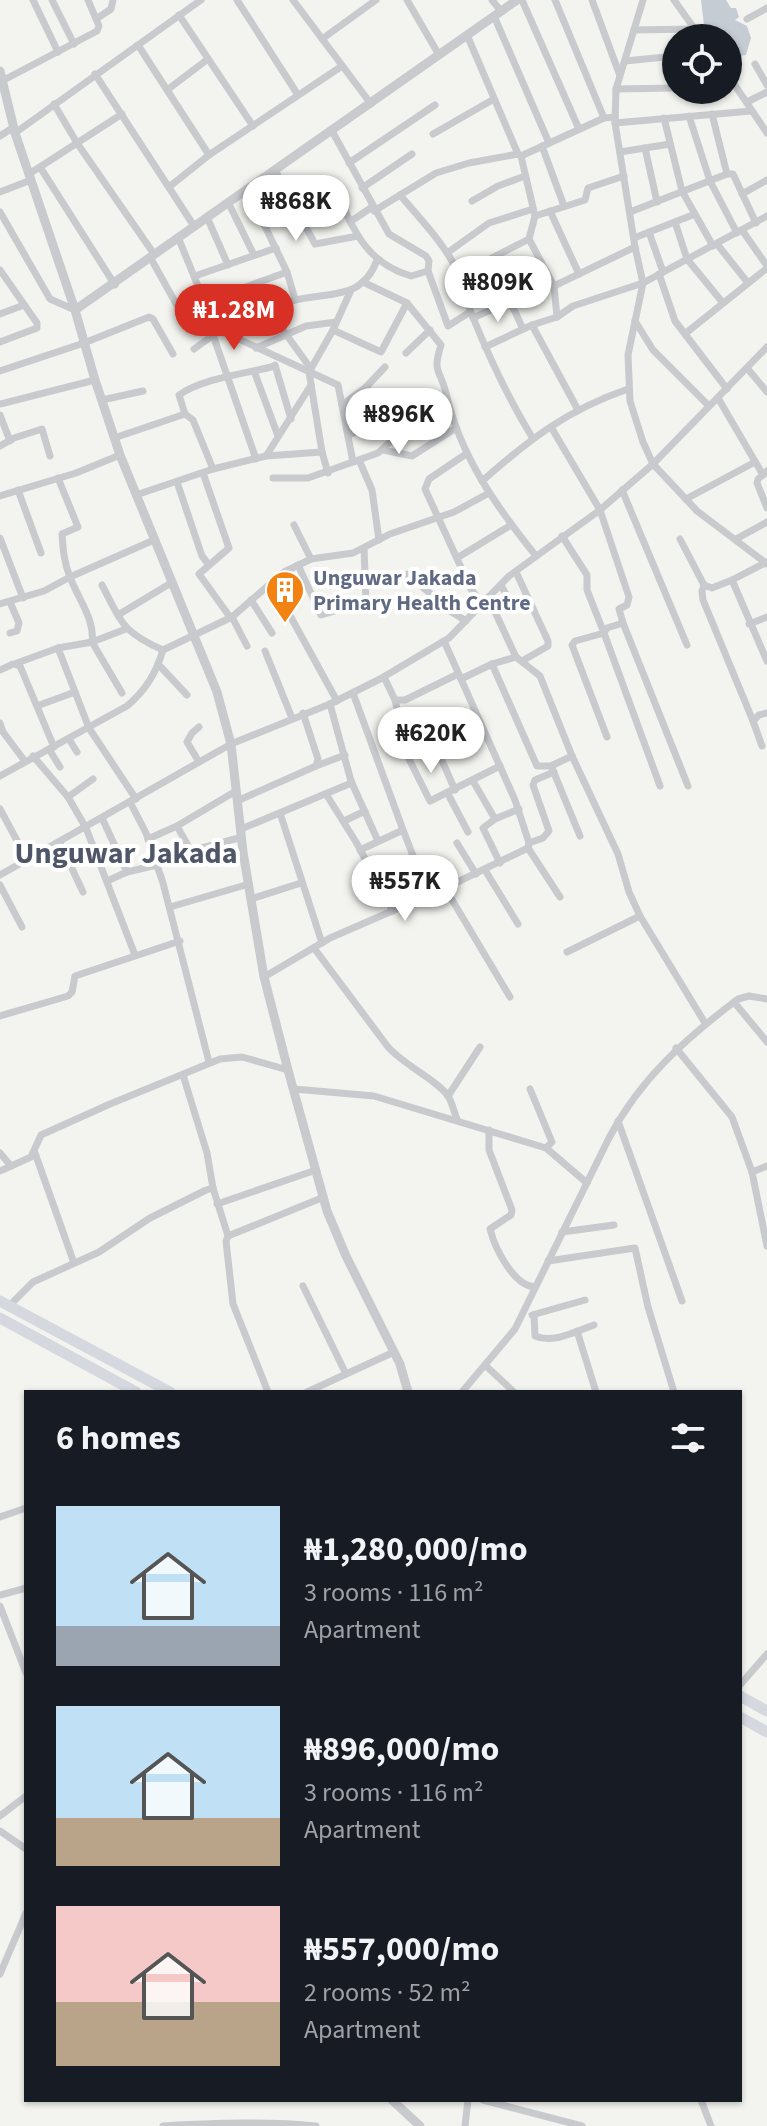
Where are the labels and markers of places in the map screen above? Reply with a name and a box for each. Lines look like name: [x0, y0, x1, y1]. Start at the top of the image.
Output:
pin: ₦868K: [240, 175, 352, 243]
pin: ₦809K: [442, 256, 554, 324]
pin: ₦1.28M: [169, 284, 299, 352]
pin: ₦896K: [343, 388, 455, 456]
place label: Unguwar Jakada Primary Health Centre: [313, 562, 531, 619]
building icon: Unguwar Jakada Primary Health Centre: [264, 569, 306, 624]
pin: ₦620K: [375, 707, 487, 775]
pin: ₦557K: [349, 855, 461, 923]

